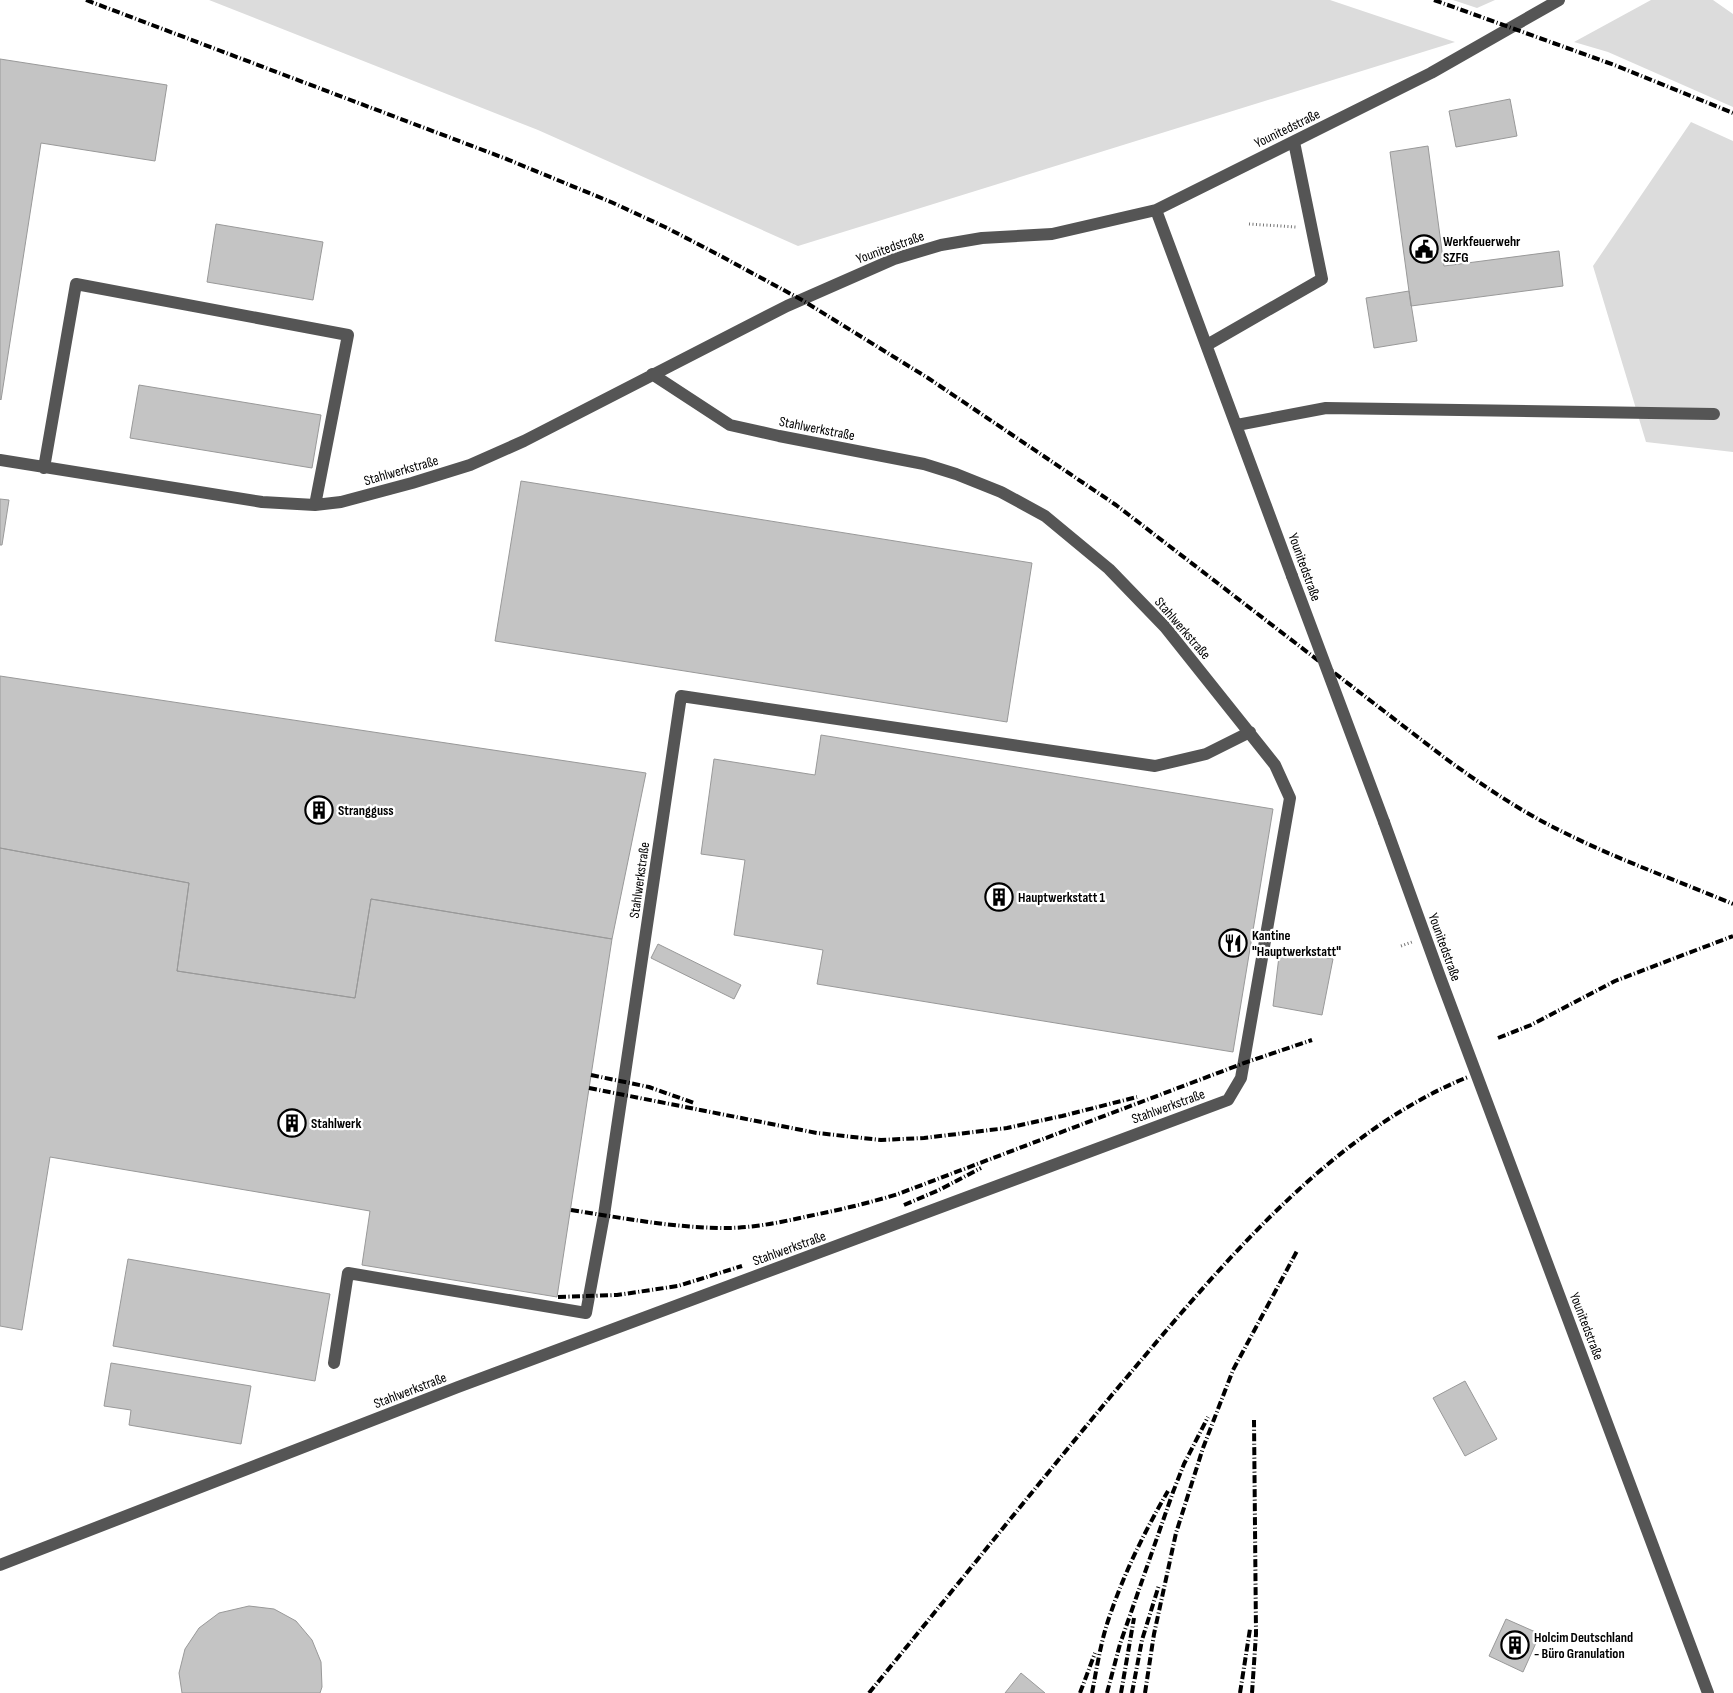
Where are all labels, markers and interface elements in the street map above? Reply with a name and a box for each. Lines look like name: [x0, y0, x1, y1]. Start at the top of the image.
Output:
street label: Younitedstraße: [1252, 105, 1323, 152]
street label: Younitedstraße: [854, 227, 926, 268]
place label: Werkfeuerwehr SZFG: [1443, 233, 1521, 266]
public building icon: Werkfeuerwehr SZFG: [1409, 234, 1439, 264]
street label: Stahlwerkstraße: [778, 413, 856, 444]
street label: Stahlwerkstraße: [362, 452, 440, 489]
street label: Younitedstraße: [1284, 531, 1325, 603]
street label: Stahlwerkstraße: [1151, 594, 1214, 663]
building icon: Strangguss: [304, 795, 334, 825]
place label: Strangguss: [338, 802, 394, 819]
street label: Stahlwerkstraße: [626, 841, 653, 919]
building icon: Hauptwerkstatt 1: [984, 882, 1014, 912]
place label: Hauptwerkstatt 1: [1018, 889, 1106, 906]
street label: Younitedstraße: [1424, 911, 1465, 983]
place label: Kantine "Hauptwerkstatt": [1252, 927, 1341, 960]
restaurant icon: Kantine "Hauptwerkstatt": [1218, 928, 1248, 958]
street label: Stahlwerkstraße: [1129, 1085, 1207, 1128]
building icon: Stahlwerk: [277, 1108, 307, 1138]
place label: Stahlwerk: [311, 1115, 361, 1132]
street label: Stahlwerkstraße: [750, 1227, 828, 1270]
street label: Younitedstraße: [1566, 1290, 1607, 1362]
street label: Stahlwerkstraße: [371, 1369, 449, 1412]
place label: Holcim Deutschland - Büro Granulation: [1534, 1629, 1633, 1662]
building icon: Holcim Deutschland - Büro Granulation: [1500, 1630, 1530, 1660]

